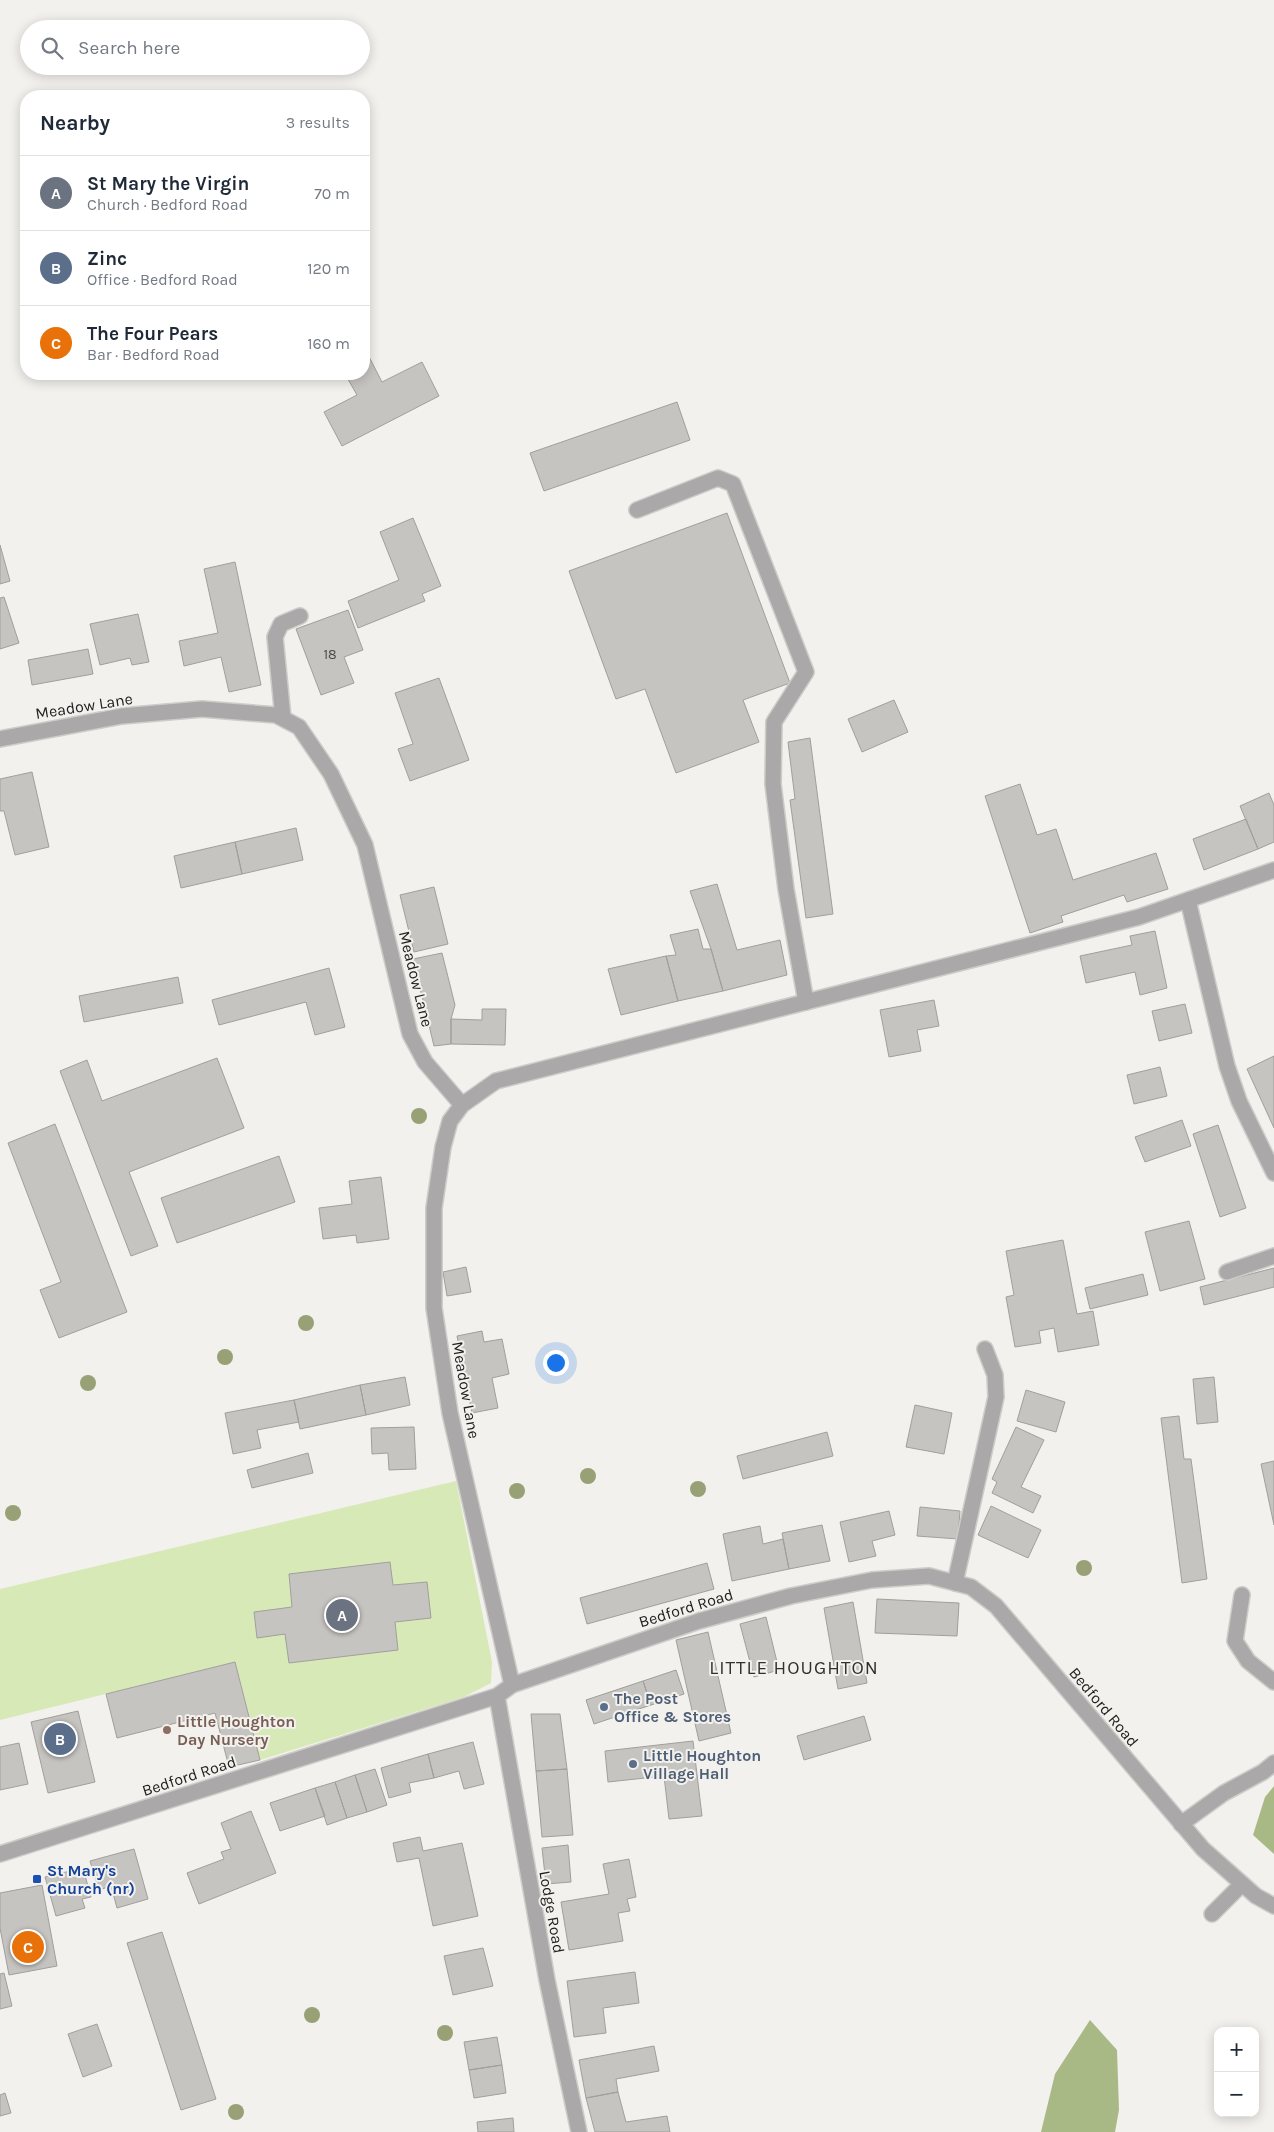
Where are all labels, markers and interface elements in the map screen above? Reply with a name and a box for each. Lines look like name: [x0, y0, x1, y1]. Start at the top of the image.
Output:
search box: [20, 20, 370, 75]
icon: search: [38, 34, 66, 62]
text: Search here: [78, 37, 180, 59]
text: Nearby: [40, 111, 110, 135]
text: 3 results: [286, 113, 350, 132]
text: St Mary the Virgin: [87, 173, 249, 195]
text: A: [51, 184, 61, 203]
text: 70 m: [314, 184, 350, 203]
text: Church · Bedford Road: [87, 195, 248, 214]
text: Zinc: [87, 248, 127, 270]
text: B: [51, 259, 61, 278]
text: 120 m: [307, 259, 350, 278]
text: Office · Bedford Road: [87, 270, 238, 289]
text: The Four Pears: [87, 323, 218, 345]
text: C: [51, 334, 61, 353]
text: 160 m: [307, 334, 350, 353]
text: Bar · Bedford Road: [87, 345, 220, 364]
house number: 18: [323, 646, 337, 663]
street label: Meadow Lane: [34, 689, 134, 723]
street label: Meadow Lane: [395, 929, 437, 1029]
street label: Meadow Lane: [448, 1340, 484, 1440]
your location: [543, 1350, 569, 1376]
street label: Bedford Road: [636, 1585, 736, 1631]
pin: A: [326, 1596, 358, 1634]
district label: LITTLE HOUGHTON: [709, 1657, 879, 1679]
street label: Bedford Road: [1065, 1663, 1143, 1751]
place label: The Post Office & Stores: [614, 1689, 731, 1726]
marker: The Post Office & Stores: [598, 1701, 610, 1713]
place label: Little Houghton Day Nursery: [177, 1712, 295, 1749]
pin: B: [44, 1720, 76, 1758]
marker: Little Houghton Day Nursery: [161, 1724, 173, 1736]
place label: Little Houghton Village Hall: [643, 1746, 761, 1783]
street label: Bedford Road: [140, 1752, 238, 1800]
marker: Little Houghton Village Hall: [627, 1758, 639, 1770]
place label: St Mary's Church (nr): [47, 1861, 135, 1898]
street label: Lodge Road: [535, 1869, 569, 1955]
marker: St Mary's Church (nr): [31, 1873, 43, 1885]
pin: C: [12, 1928, 44, 1966]
map controls: [1214, 2027, 1259, 2117]
button: +: [1214, 2027, 1259, 2072]
button: −: [1214, 2072, 1259, 2117]

